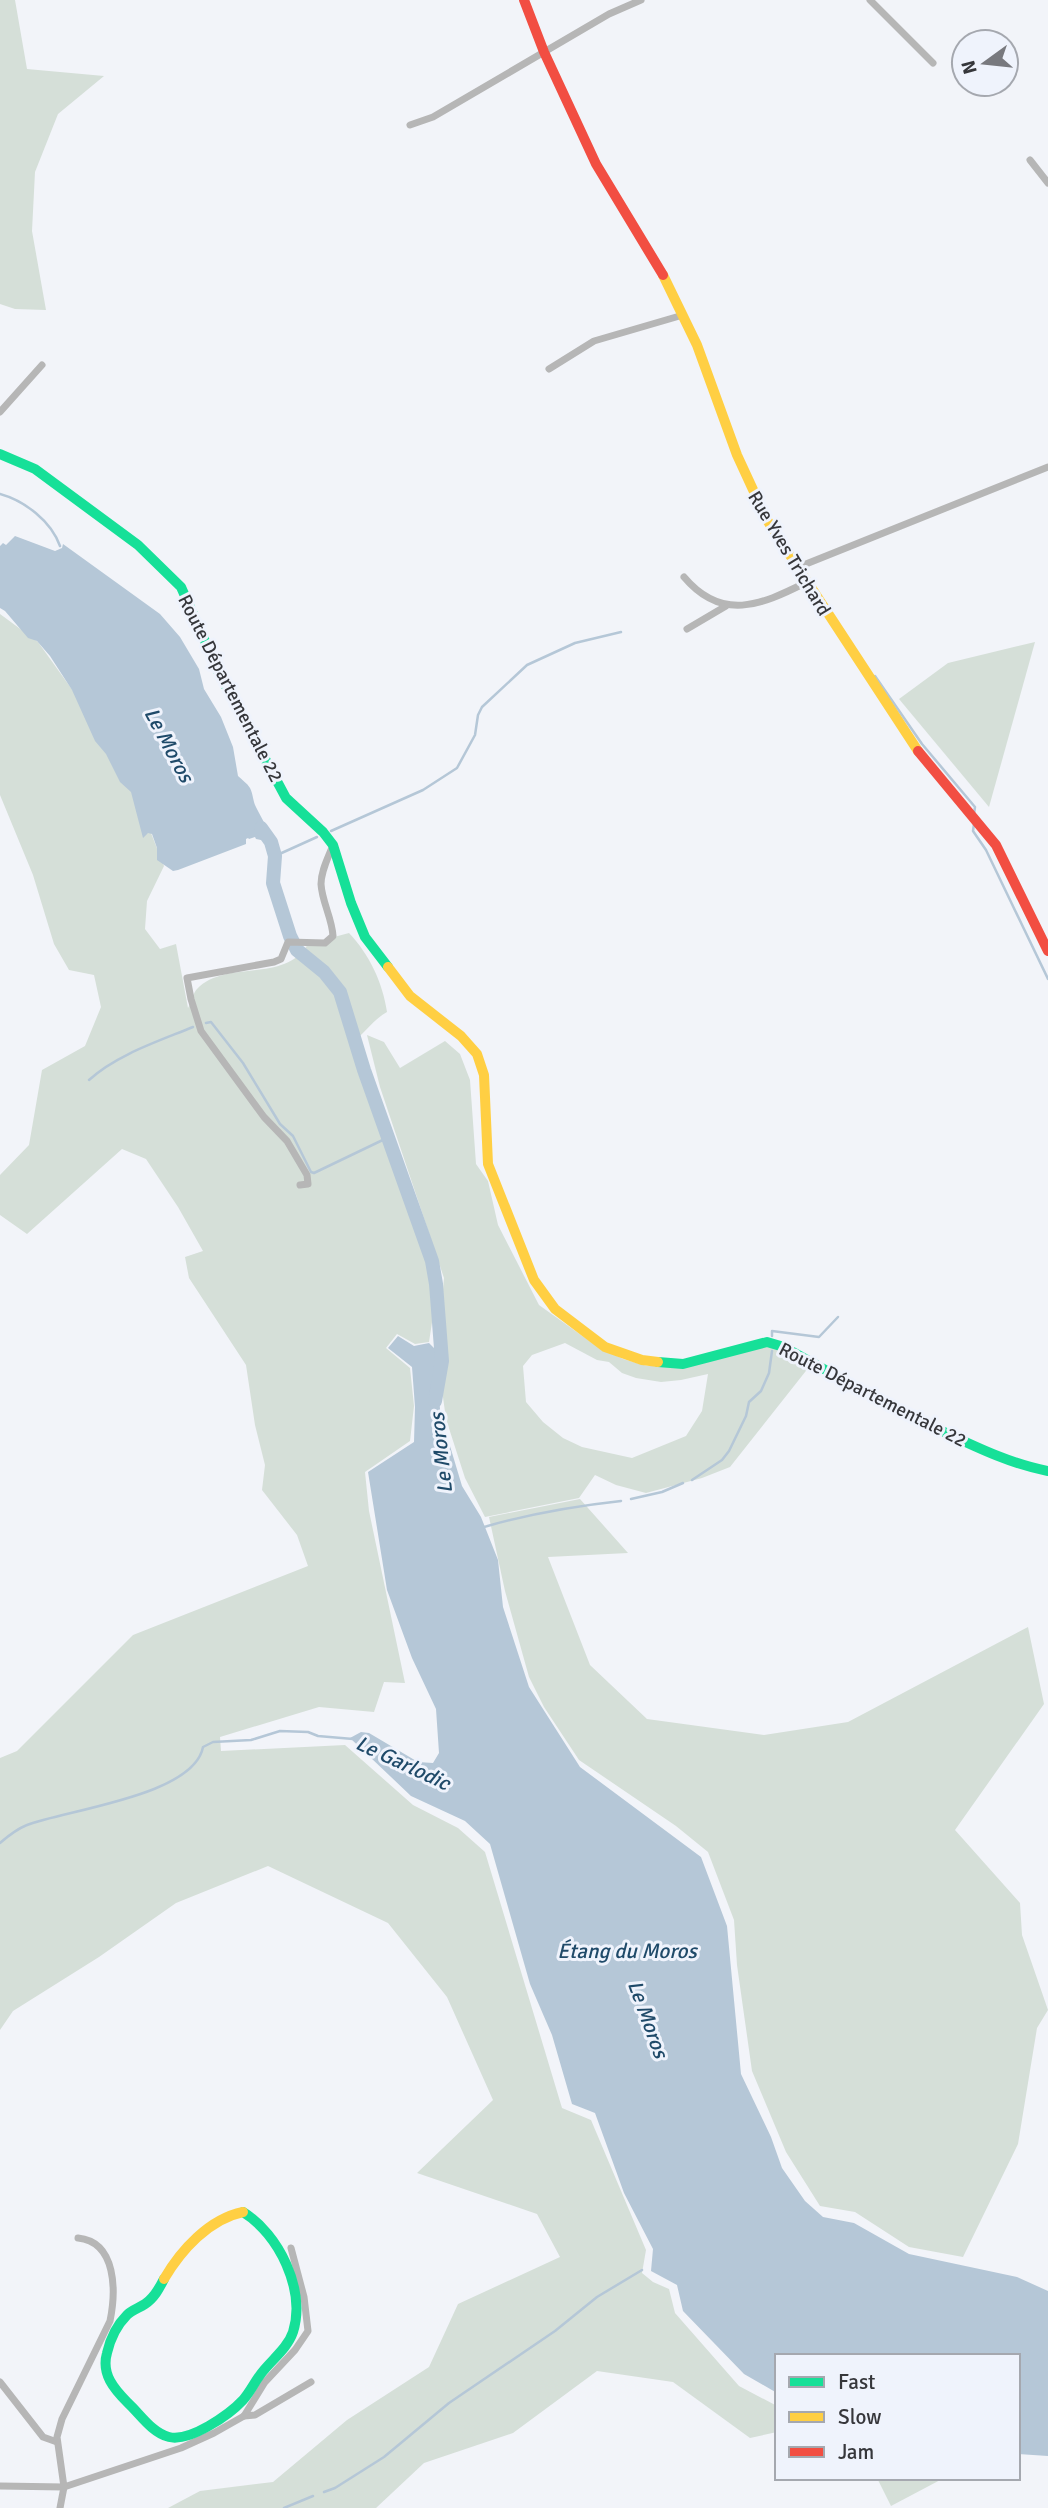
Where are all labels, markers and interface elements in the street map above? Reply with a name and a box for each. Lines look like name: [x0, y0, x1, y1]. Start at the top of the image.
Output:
north arrow: [950, 28, 1020, 98]
text: N: [956, 58, 983, 77]
street label: Rue Yves Trichard: [742, 487, 836, 620]
street label: Route Départementale 22: [172, 591, 288, 786]
water label: Le Moros: [139, 703, 200, 788]
street label: Route Départementale 22: [775, 1337, 970, 1453]
water label: Le Moros: [424, 1410, 458, 1495]
water label: Le Garlodic: [352, 1730, 456, 1797]
water label: Étang du Moros: [557, 1938, 699, 1964]
water label: Le Moros: [622, 1977, 675, 2063]
legend: [775, 2354, 1020, 2480]
text: Fast: [838, 2369, 875, 2395]
text: Slow: [838, 2404, 882, 2430]
text: Jam: [838, 2439, 874, 2465]

